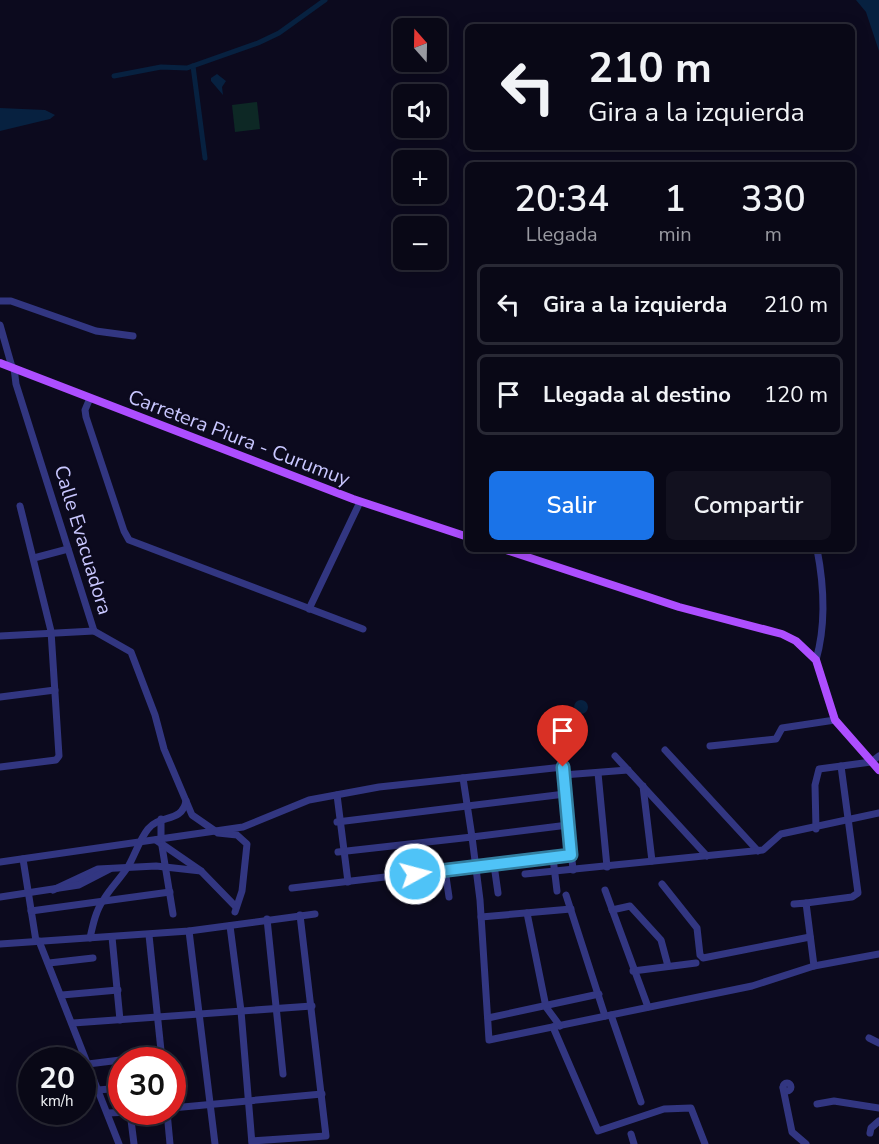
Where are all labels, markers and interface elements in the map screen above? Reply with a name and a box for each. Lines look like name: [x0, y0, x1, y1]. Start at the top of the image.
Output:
north arrow: [393, 18, 447, 72]
map controls: [393, 18, 447, 270]
text: 210 m: [588, 40, 712, 97]
icon: left: [489, 48, 567, 126]
button: sound: [393, 84, 447, 138]
text: Gira a la izquierda: [588, 94, 805, 131]
button: +: [393, 150, 447, 204]
text: 20:34: [514, 175, 609, 224]
text: 1: [664, 175, 686, 224]
text: 330: [741, 175, 806, 224]
button: −: [393, 216, 447, 270]
text: Llegada: [526, 221, 598, 248]
text: min: [659, 221, 692, 248]
text: m: [765, 221, 782, 248]
icon: left: [492, 288, 525, 321]
text: Gira a la izquierda: [543, 290, 727, 320]
text: 210 m: [764, 290, 828, 320]
icon: arrive: [492, 378, 525, 411]
text: Llegada al destino: [543, 380, 731, 410]
text: 120 m: [764, 380, 828, 410]
street label: Carretera Piura - Curumuy: [124, 383, 354, 493]
street label: Calle Evacuadora: [47, 462, 119, 618]
button: Salir: [489, 471, 654, 540]
button: Compartir: [666, 471, 831, 540]
pin: [537, 705, 588, 767]
icon: arrive: [546, 714, 579, 747]
position arrow: [383, 842, 447, 906]
speed limit sign: 30: [108, 1047, 186, 1125]
text: 20: [39, 1058, 75, 1099]
text: km/h: [40, 1091, 74, 1111]

